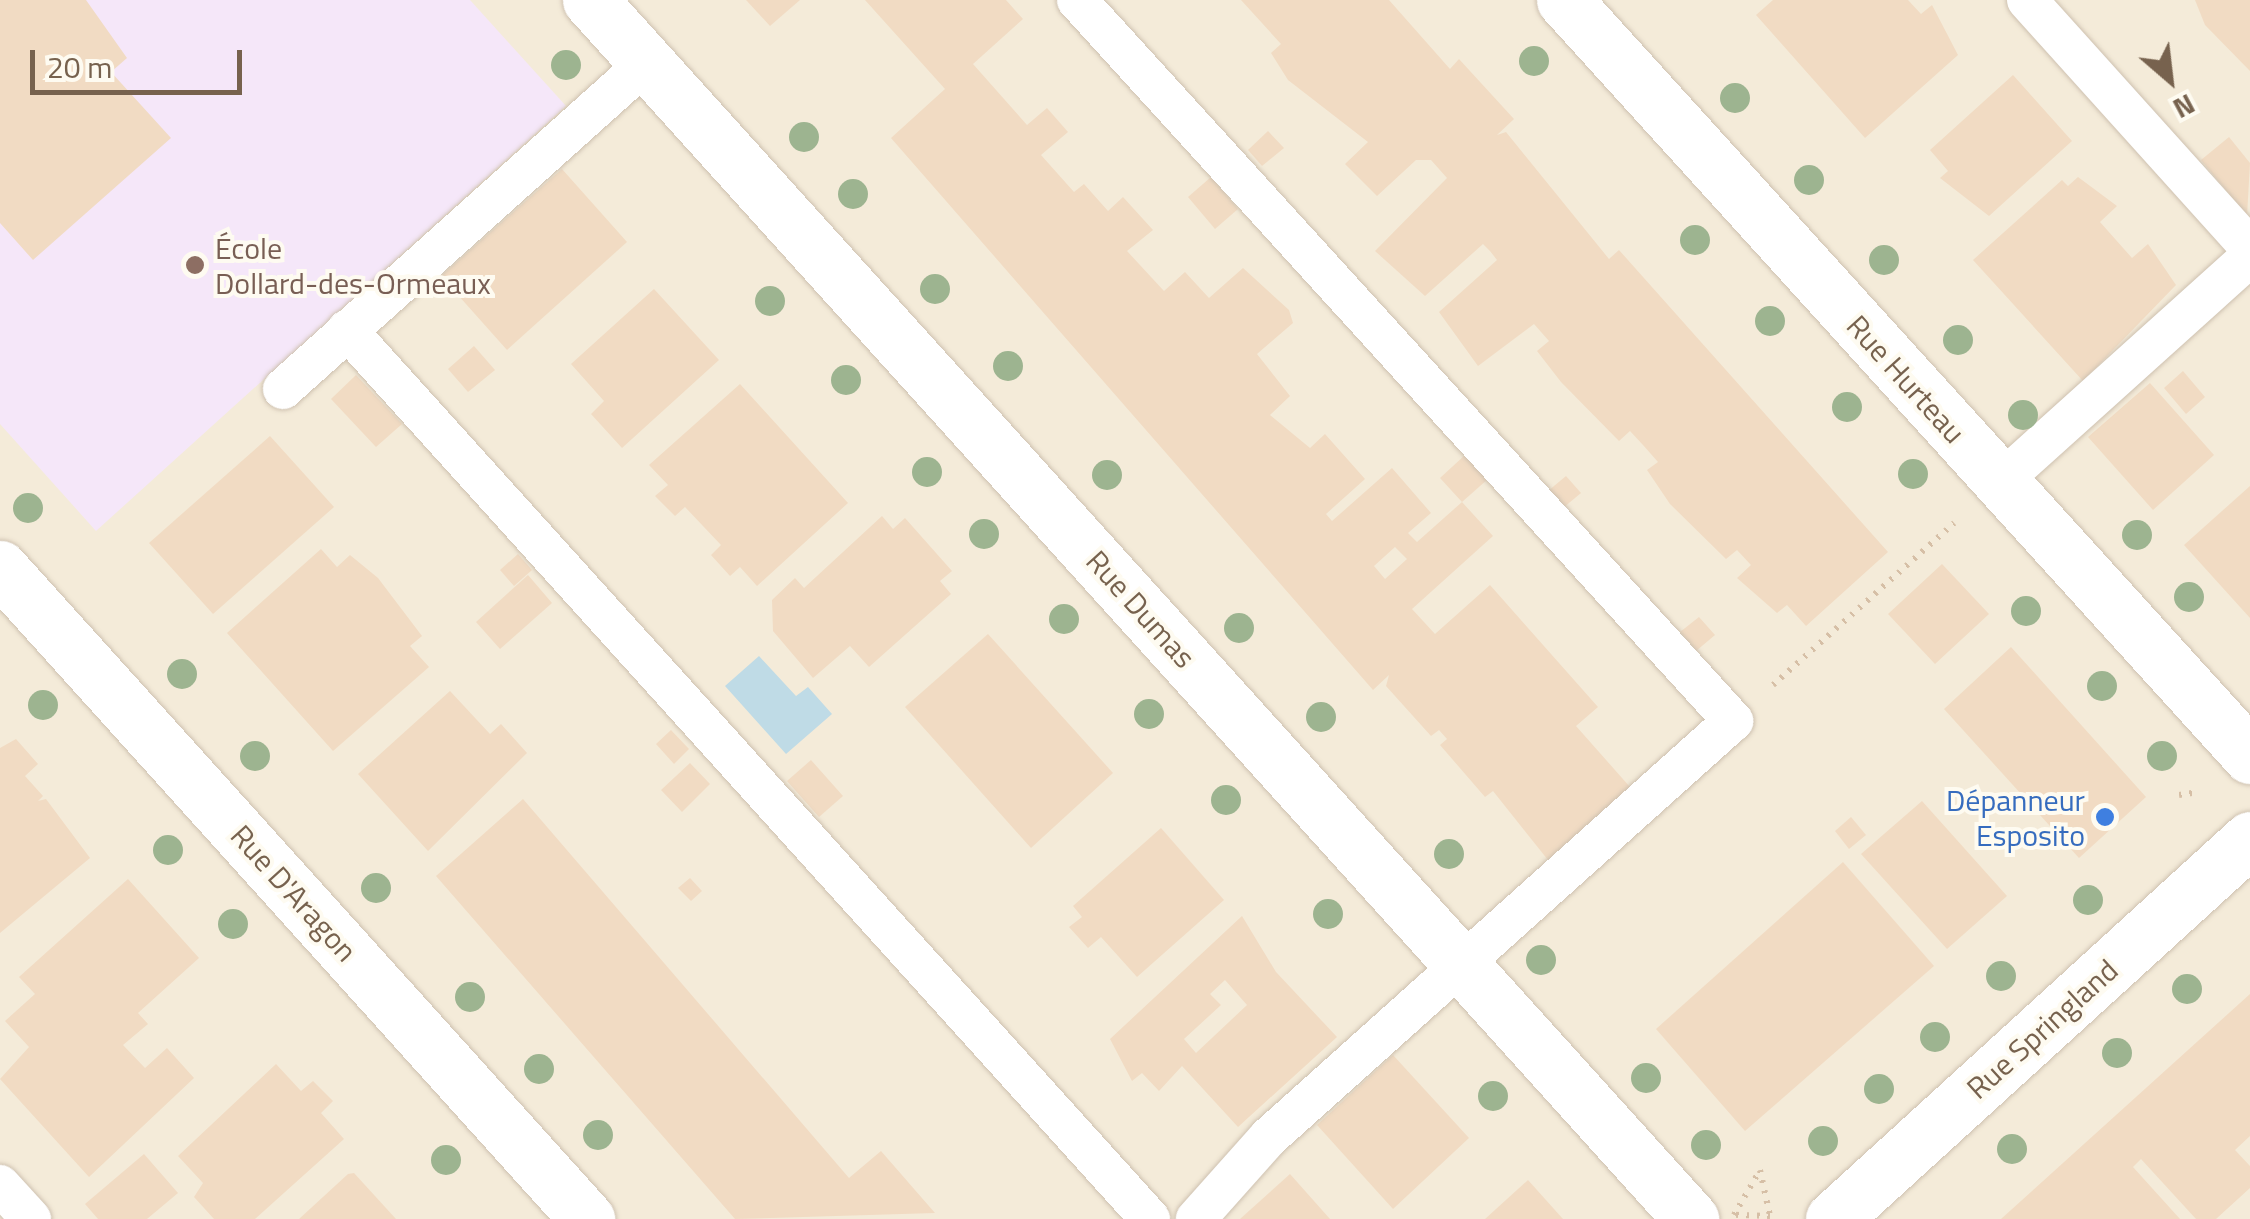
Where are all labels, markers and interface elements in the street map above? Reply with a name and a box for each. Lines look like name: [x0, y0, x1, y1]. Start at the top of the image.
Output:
scale bar: [35, 30, 248, 92]
north arrow: [2120, 30, 2220, 130]
text: 20 m: [47, 44, 112, 90]
text: N: [2166, 83, 2203, 130]
place label: École Dollard-des-Ormeaux: [215, 230, 491, 300]
marker: École Dollard-des-Ormeaux: [184, 254, 206, 276]
street label: Rue Hurteau: [1839, 308, 1973, 450]
street label: Rue Dumas: [1079, 543, 1203, 675]
place label: Dépanneur Esposito: [1946, 782, 2085, 852]
marker: Dépanneur Esposito: [2094, 806, 2116, 828]
street label: Rue D'Aragon: [223, 817, 365, 969]
street label: Rue Springland: [1959, 952, 2125, 1106]

